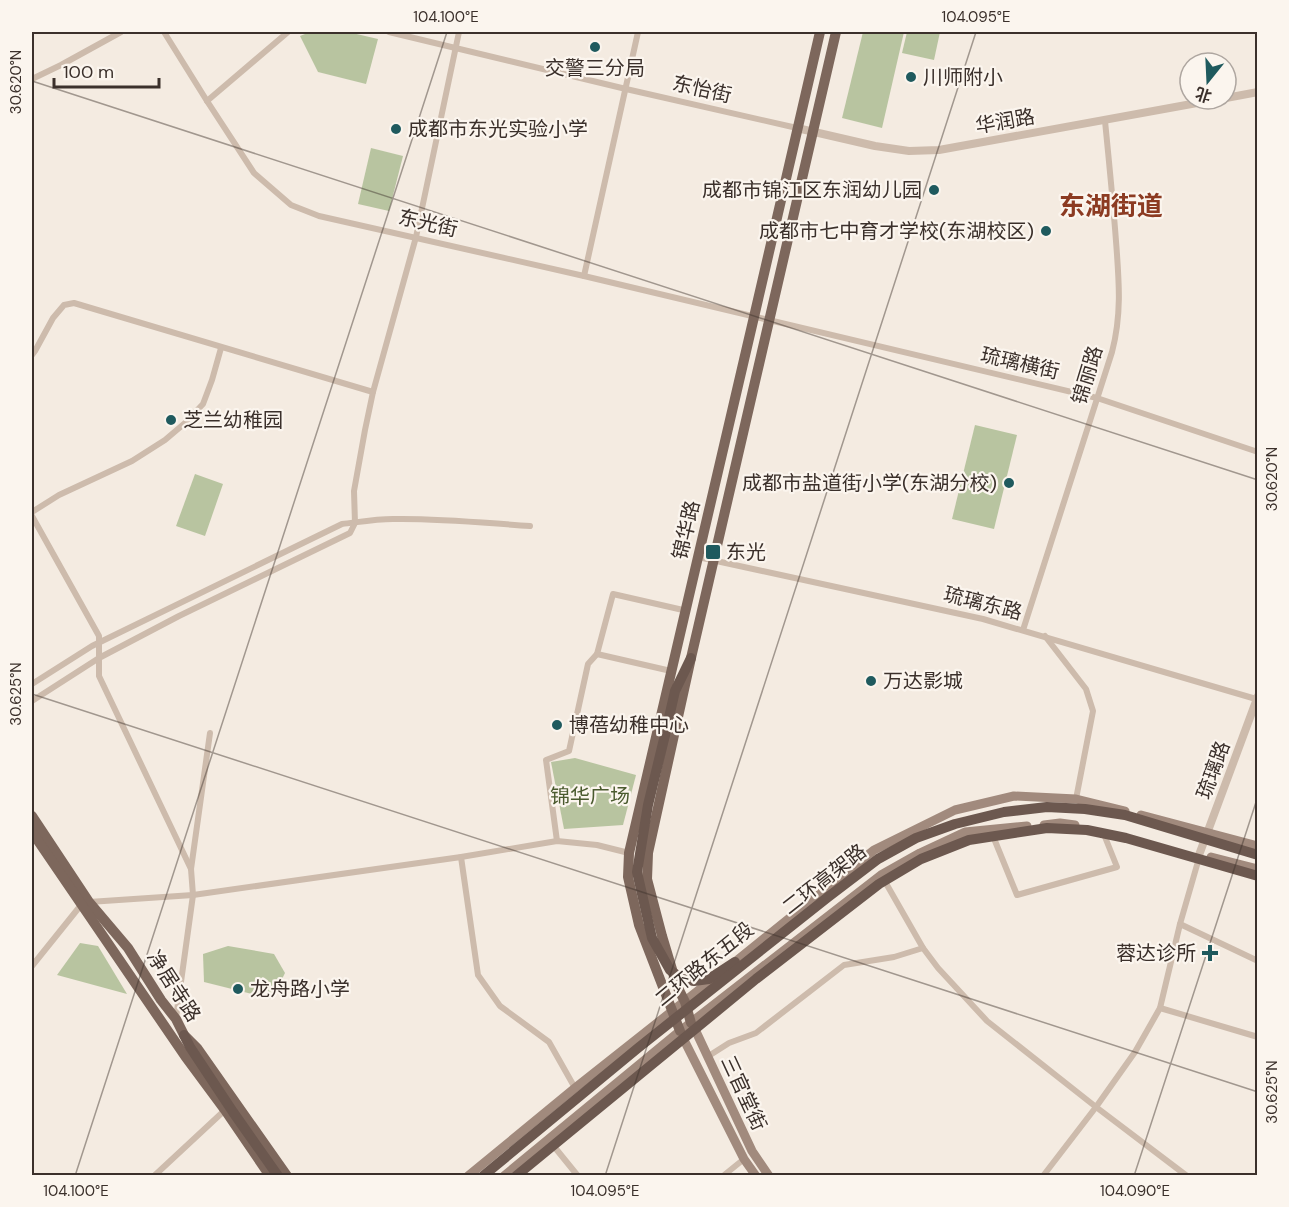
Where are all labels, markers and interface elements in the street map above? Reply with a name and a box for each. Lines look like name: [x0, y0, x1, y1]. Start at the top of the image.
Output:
text: 104.100°E: [413, 7, 479, 27]
text: 104.095°E: [942, 7, 1010, 27]
marker: 交警三分局: [588, 40, 602, 54]
text: 30.620°N: [6, 50, 26, 114]
scale bar: [54, 51, 159, 89]
north arrow: [1178, 51, 1238, 111]
place label: 交警三分局: [545, 55, 645, 81]
text: 100 m: [63, 60, 114, 84]
place label: 川师附小: [923, 64, 1003, 90]
street label: 东怡街: [670, 70, 734, 108]
marker: 川师附小: [904, 70, 918, 84]
text: 北: [1193, 82, 1214, 107]
street label: 华润路: [973, 103, 1037, 139]
place label: 成都市东光实验小学: [408, 116, 588, 142]
marker: 成都市东光实验小学: [389, 122, 403, 136]
place label: 成都市锦江区东润幼儿园: [702, 177, 922, 203]
marker: 成都市锦江区东润幼儿园: [927, 183, 941, 197]
district label: 东湖街道: [1059, 189, 1163, 223]
street label: 东光街: [396, 204, 460, 242]
place label: 成都市七中育才学校(东湖校区): [759, 218, 1034, 244]
marker: 成都市七中育才学校(东湖校区): [1039, 224, 1053, 238]
street label: 琉璃横街: [978, 341, 1062, 385]
street label: 锦丽路: [1066, 343, 1108, 407]
place label: 芝兰幼稚园: [183, 407, 283, 433]
marker: 芝兰幼稚园: [164, 413, 178, 427]
text: 30.620°N: [1262, 447, 1282, 511]
place label: 成都市盐道街小学(东湖分校): [742, 470, 997, 496]
marker: 成都市盐道街小学(东湖分校): [1002, 476, 1016, 490]
street label: 锦华路: [667, 498, 705, 562]
place label: 东光: [726, 539, 766, 565]
marker: 东光: [704, 543, 722, 561]
street label: 琉璃东路: [941, 581, 1025, 625]
text: 30.625°N: [6, 662, 26, 726]
place label: 万达影城: [883, 668, 963, 694]
marker: 万达影城: [864, 674, 878, 688]
place label: 博蓓幼稚中心: [569, 712, 689, 738]
marker: 博蓓幼稚中心: [550, 718, 564, 732]
street label: 琉璃路: [1191, 737, 1235, 803]
park label: 锦华广场: [550, 783, 630, 809]
street label: 二环高架路: [777, 838, 871, 920]
street label: 二环路东五段: [649, 916, 759, 1012]
place label: 蓉达诊所: [1116, 940, 1196, 966]
marker: 蓉达诊所: [1201, 944, 1219, 962]
street label: 净居寺路: [141, 945, 207, 1027]
place label: 龙舟路小学: [250, 976, 350, 1002]
marker: 龙舟路小学: [231, 982, 245, 996]
street label: 三官堂街: [715, 1051, 773, 1135]
text: 30.625°N: [1262, 1060, 1282, 1124]
text: 104.100°E: [43, 1181, 109, 1201]
text: 104.095°E: [571, 1181, 639, 1201]
text: 104.090°E: [1100, 1181, 1170, 1201]

